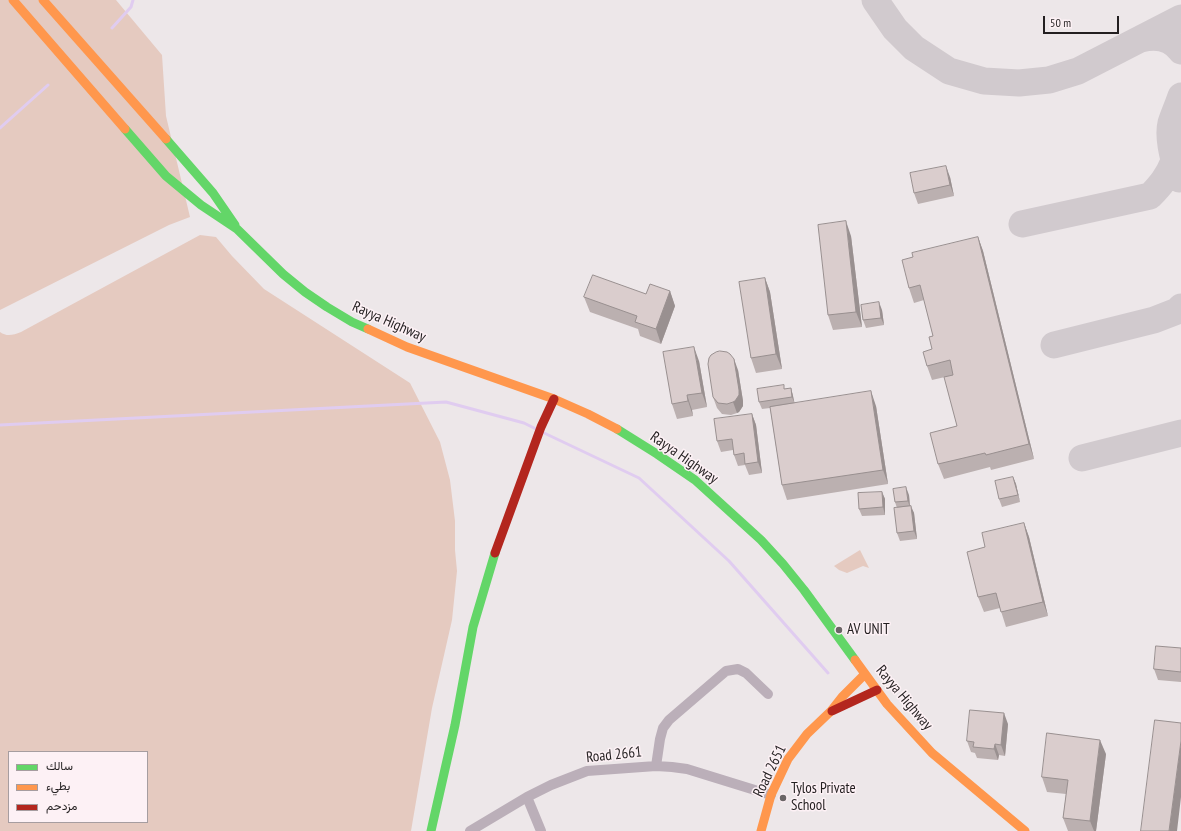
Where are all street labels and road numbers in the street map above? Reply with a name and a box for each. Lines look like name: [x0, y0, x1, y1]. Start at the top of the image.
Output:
street label: Rayya Highway: [349, 298, 429, 346]
street label: Rayya Highway: [647, 428, 721, 488]
street label: Rayya Highway: [872, 662, 936, 734]
street label: Road 2651: [750, 742, 790, 800]
street label: Road 2661: [585, 743, 643, 767]

